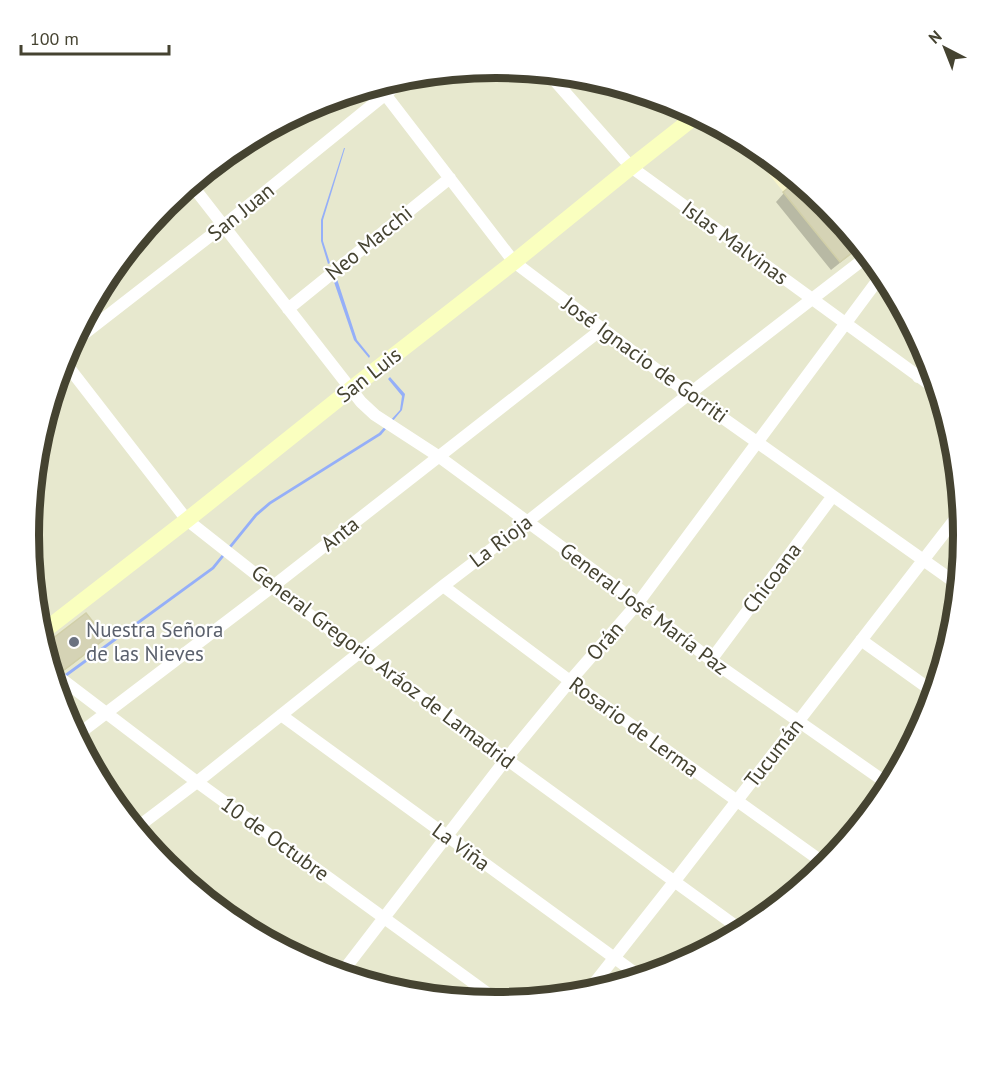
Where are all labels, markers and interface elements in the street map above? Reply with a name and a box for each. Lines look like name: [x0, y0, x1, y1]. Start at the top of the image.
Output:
scale bar: [21, 18, 170, 56]
north arrow: [915, 18, 975, 78]
text: N: [924, 26, 946, 48]
text: 100 m: [30, 27, 79, 50]
street label: San Juan: [202, 177, 279, 247]
street label: Islas Malvinas: [677, 195, 794, 290]
street label: Neo Macchi: [320, 199, 418, 286]
street label: José Ignacio de Gorriti: [556, 290, 733, 429]
street label: San Luis: [331, 341, 407, 408]
street label: La Rioja: [464, 508, 538, 573]
street label: Anta: [315, 510, 364, 557]
street label: General José María Paz: [555, 536, 734, 681]
street label: Chicoana: [736, 537, 807, 618]
street label: General Gregorio Aráoz de Lamadrid: [246, 559, 521, 775]
street label: Orán: [580, 615, 629, 666]
place label: Nuestra Señora de las Nieves: [86, 616, 223, 667]
marker: Nuestra Señora de las Nieves: [67, 635, 81, 649]
street label: Rosario de Lerma: [564, 670, 705, 783]
street label: Tucumán: [738, 713, 809, 793]
street label: 10 de Octubre: [216, 790, 335, 887]
street label: La Viña: [427, 816, 496, 877]

